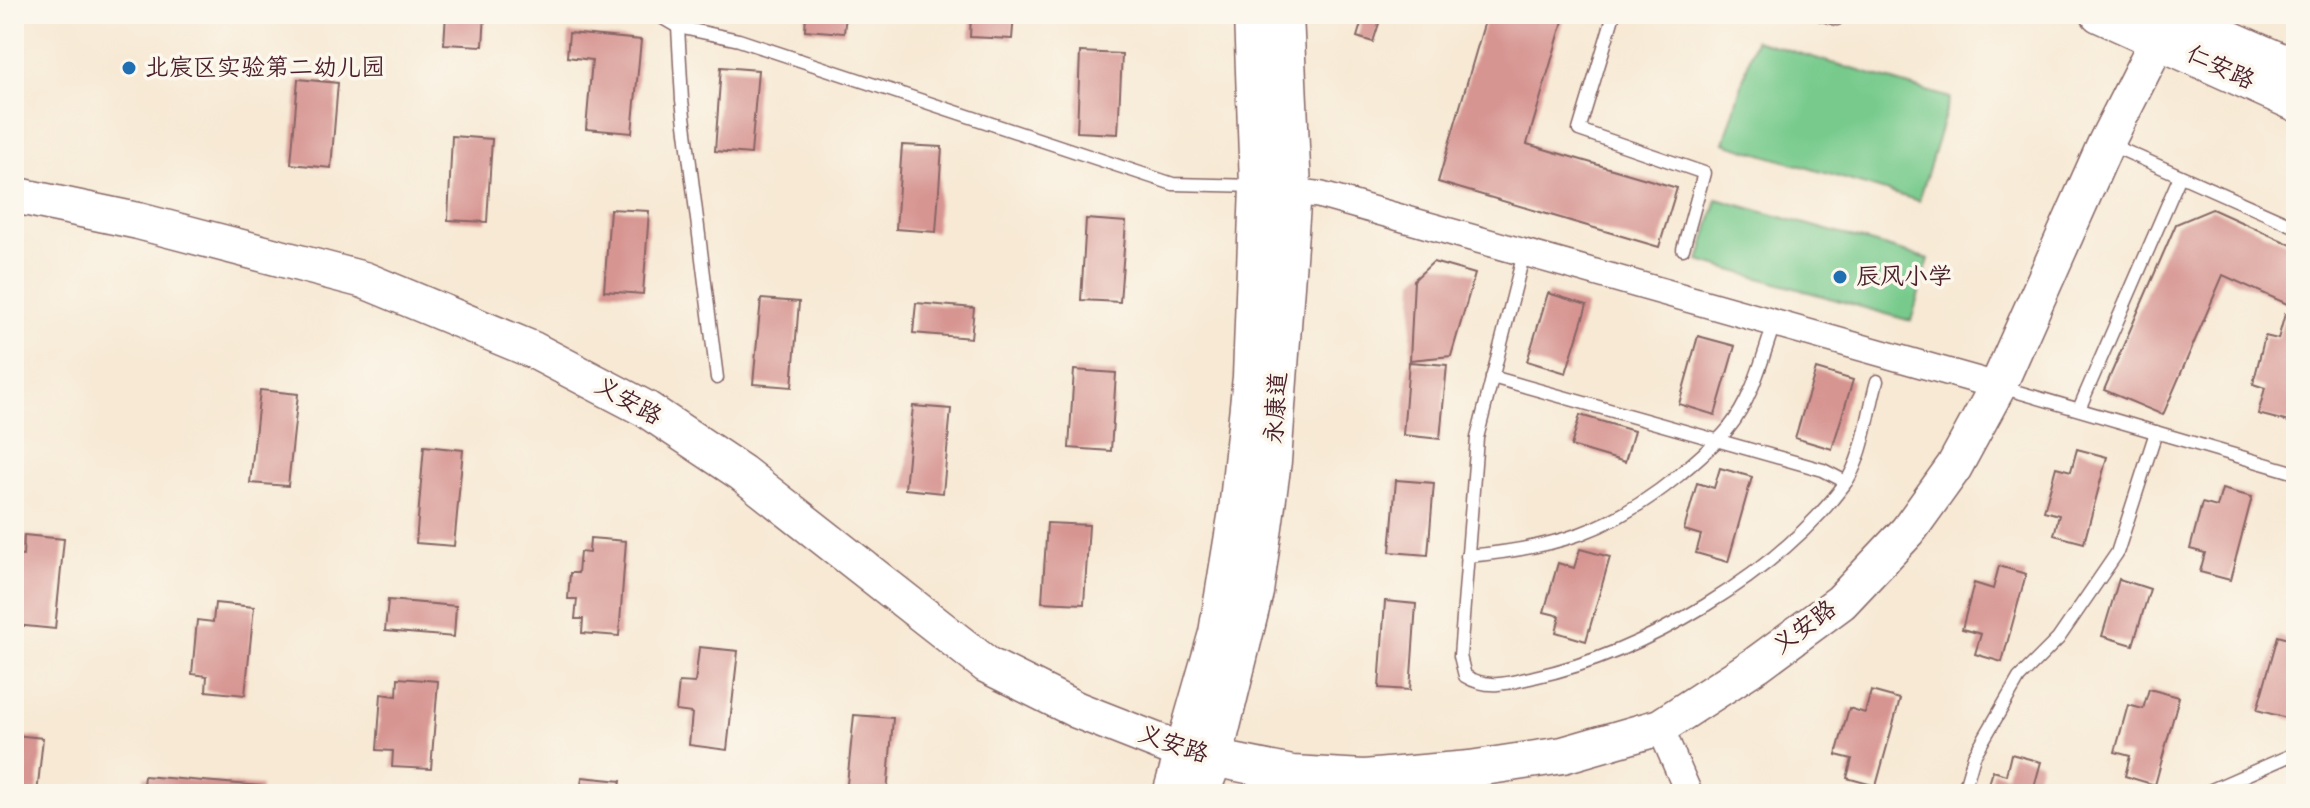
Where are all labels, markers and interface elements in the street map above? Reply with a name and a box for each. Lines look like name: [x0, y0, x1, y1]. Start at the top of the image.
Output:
street label: 仁安路: [2181, 39, 2259, 97]
place label: 北宸区实验第二幼儿园: [145, 53, 385, 84]
marker: 北宸区实验第二幼儿园: [120, 59, 138, 77]
place label: 辰风小学: [1856, 262, 1952, 293]
marker: 辰风小学: [1831, 268, 1849, 286]
street label: 义安路: [589, 371, 667, 433]
street label: 永康道: [1259, 371, 1295, 445]
street label: 义安路: [1767, 594, 1843, 662]
street label: 义安路: [1134, 719, 1212, 771]

